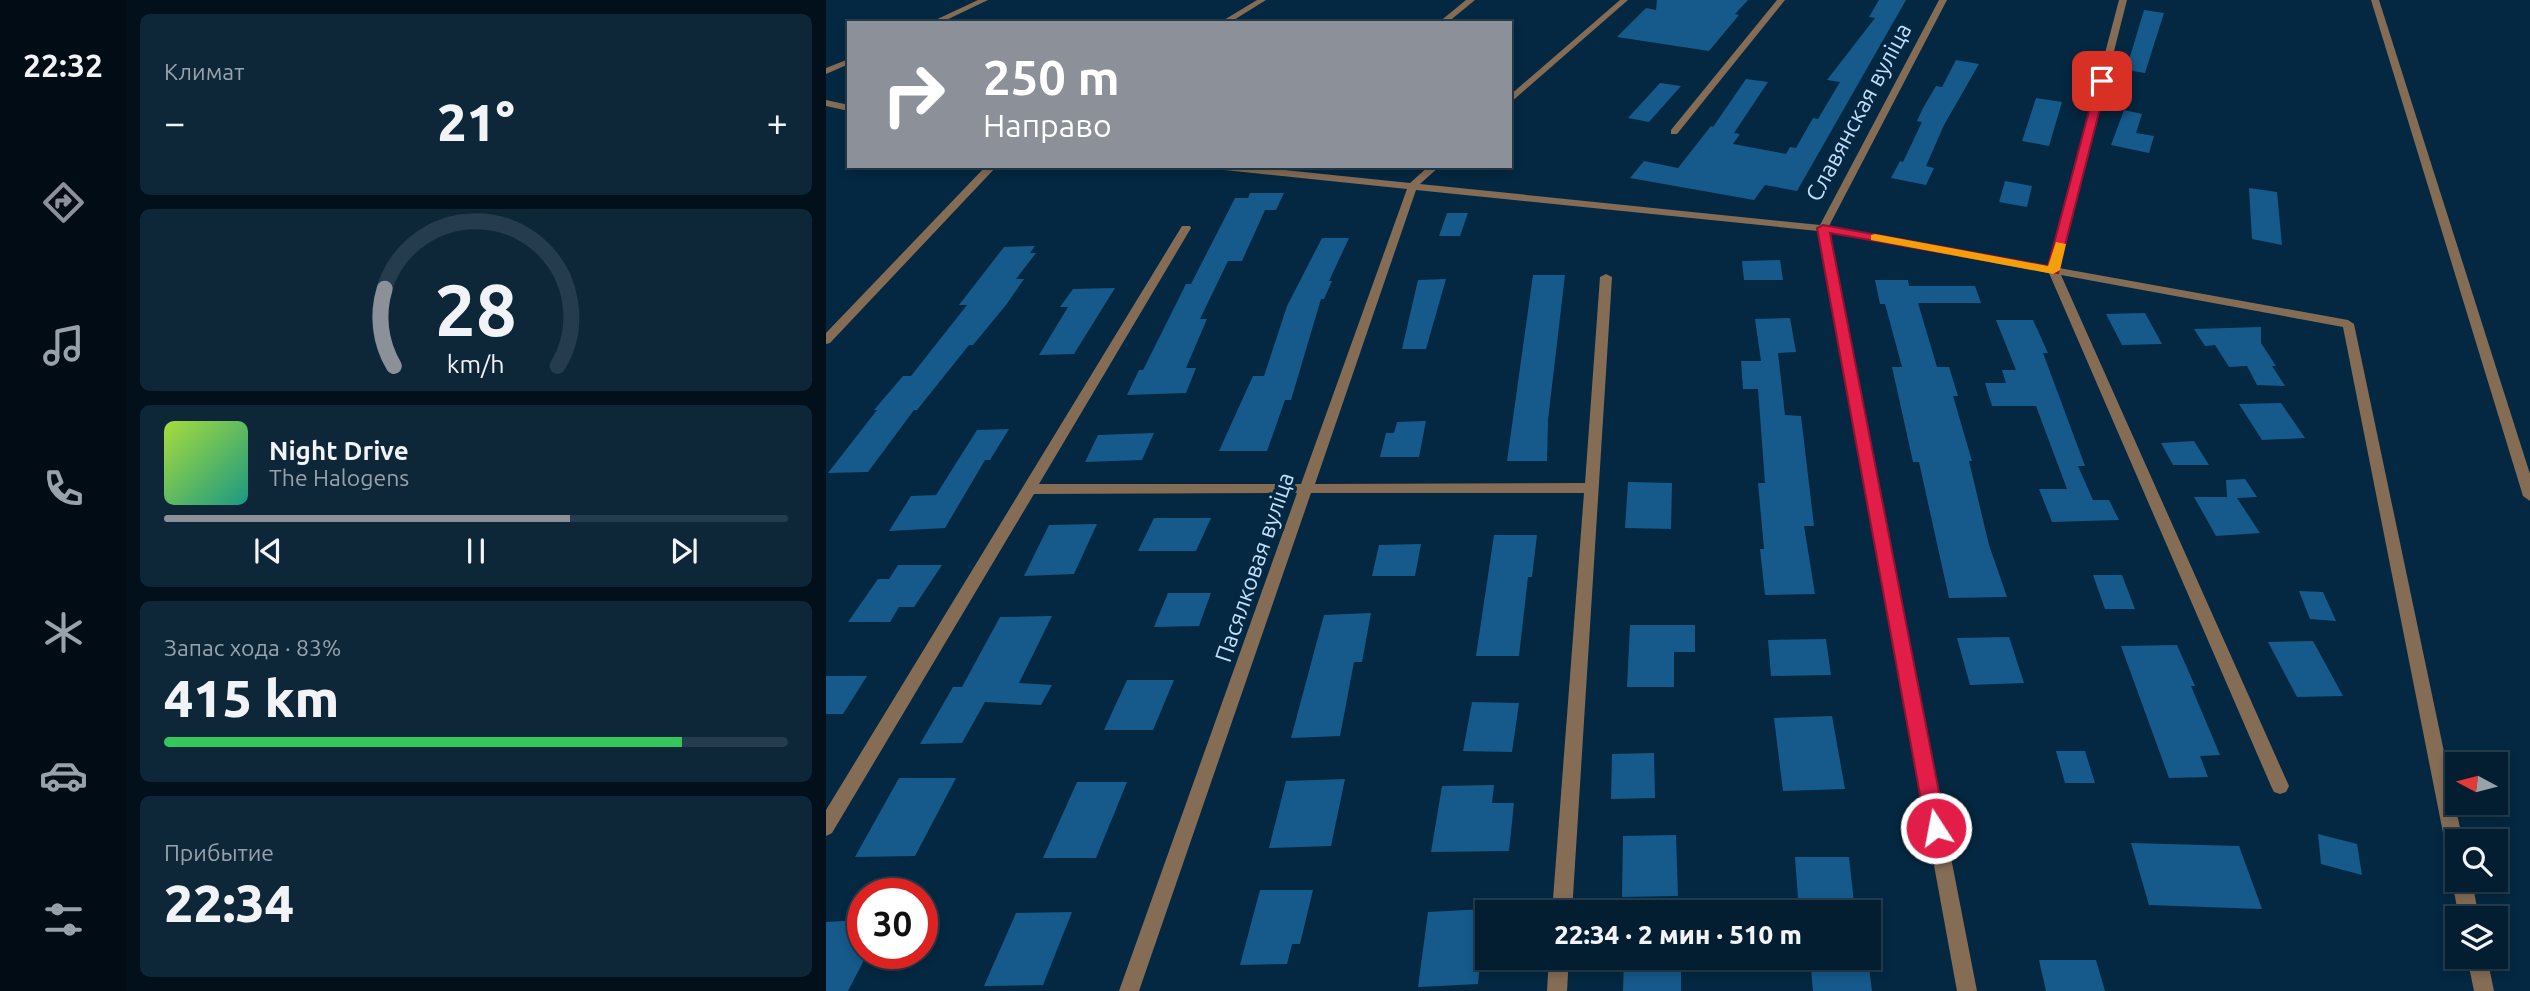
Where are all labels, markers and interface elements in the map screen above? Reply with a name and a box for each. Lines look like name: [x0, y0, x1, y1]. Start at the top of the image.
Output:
street label: Славянская вуліца: [1801, 19, 1915, 205]
text: 22:32: [23, 47, 103, 83]
icon: right: [868, 49, 959, 140]
text: 250 m: [983, 49, 1120, 104]
pin: [2072, 51, 2132, 111]
text: Климат: [164, 59, 244, 84]
icon: arrive: [2083, 62, 2121, 100]
text: 21°: [437, 93, 515, 151]
text: −: [164, 101, 185, 143]
text: +: [767, 101, 788, 143]
text: Направо: [983, 107, 1112, 143]
icon: directions: [39, 178, 88, 227]
text: 28: [435, 269, 517, 351]
icon: music: [39, 321, 88, 370]
text: km/h: [447, 350, 505, 378]
text: Night Drive: [269, 436, 409, 465]
icon: phone: [39, 464, 88, 513]
text: The Halogens: [269, 465, 409, 490]
street label: Пасялковая вуліца: [1210, 469, 1298, 665]
icon: previous: [249, 532, 287, 570]
icon: pause: [457, 532, 495, 570]
icon: next: [665, 532, 703, 570]
icon: climate: [39, 608, 88, 657]
text: Запас хода · 83%: [164, 635, 341, 660]
text: 415 km: [164, 669, 339, 727]
icon: car: [39, 751, 88, 800]
north arrow: [2445, 752, 2508, 816]
map controls: [2445, 752, 2508, 969]
position arrow: [1899, 791, 1973, 865]
button: search: [2445, 829, 2508, 892]
text: Прибытие: [164, 840, 274, 865]
text: 22:34: [164, 874, 294, 932]
speed limit sign: 30: [847, 878, 938, 969]
icon: filters: [39, 895, 88, 944]
button: layers: [2445, 906, 2508, 969]
text: 22:34 · 2 мин · 510 m: [1554, 920, 1802, 949]

